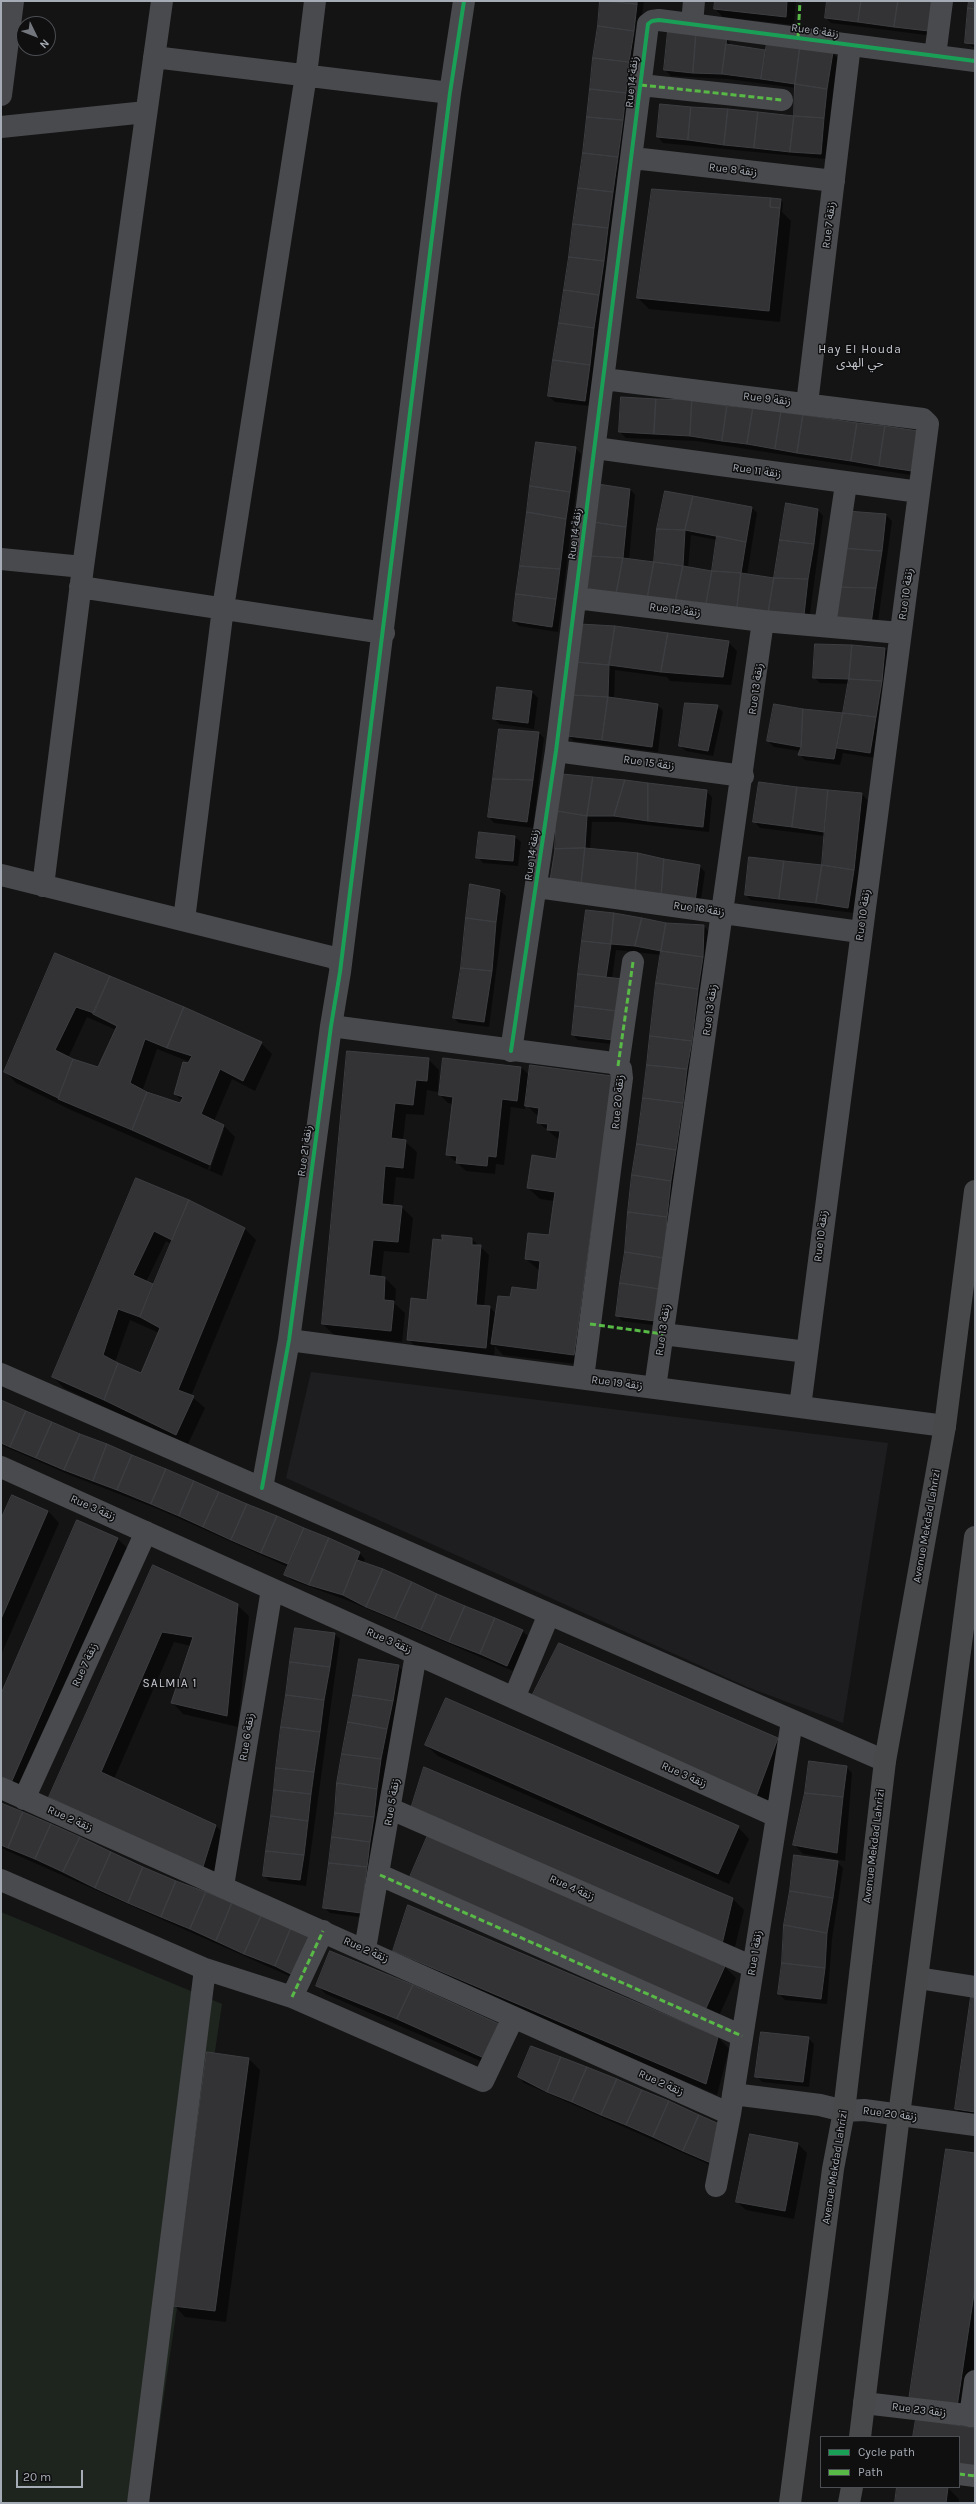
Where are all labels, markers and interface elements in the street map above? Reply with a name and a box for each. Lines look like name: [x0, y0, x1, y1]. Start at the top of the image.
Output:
north arrow: [16, 16, 56, 56]
street label: Rue 6 زنقة: [790, 21, 840, 41]
text: N: [37, 37, 52, 51]
street label: Rue 14 زنقة: [623, 56, 641, 108]
street label: Rue 8 زنقة: [708, 160, 758, 180]
street label: Rue 7 زنقة: [820, 201, 838, 249]
district label: Hay El Houda حي الهدى: [818, 343, 902, 371]
street label: Rue 9 زنقة: [742, 390, 792, 408]
street label: Rue 11 زنقة: [732, 461, 782, 481]
street label: Rue 14 زنقة: [565, 508, 585, 560]
street label: Rue 10 زنقة: [896, 567, 916, 621]
street label: Rue 12 زنقة: [649, 600, 701, 620]
street label: Rue 13 زنقة: [746, 662, 766, 716]
street label: Rue 15 زنقة: [623, 753, 675, 773]
street label: Rue 14 زنقة: [522, 829, 542, 881]
street label: Rue 10 زنقة: [853, 888, 873, 942]
street label: Rue 16 زنقة: [673, 899, 725, 919]
street label: Rue 13 زنقة: [700, 983, 720, 1037]
street label: Rue 20 زنقة: [609, 1074, 627, 1130]
street label: Rue 21 زنقة: [295, 1124, 315, 1178]
street label: Rue 10 زنقة: [811, 1209, 831, 1263]
street label: Rue 13 زنقة: [653, 1303, 673, 1357]
street label: Rue 19 زنقة: [591, 1373, 643, 1393]
street label: Avenue Mekdad Lahrizi: [910, 1468, 944, 1584]
street label: Rue 3 زنقة: [68, 1492, 118, 1524]
street label: Rue 3 زنقة: [364, 1625, 414, 1657]
street label: Rue 7 زنقة: [69, 1641, 101, 1689]
district label: SALMIA 1: [143, 1677, 197, 1691]
street label: Rue 6 زنقة: [237, 1712, 257, 1762]
street label: Rue 3 زنقة: [659, 1759, 709, 1791]
street label: Rue 5 زنقة: [381, 1777, 403, 1827]
street label: Avenue Mekdad Lahrizi: [860, 1788, 888, 1904]
street label: Rue 2 زنقة: [45, 1803, 95, 1835]
street label: Rue 4 زنقة: [547, 1872, 597, 1904]
street label: Rue 1 زنقة: [745, 1930, 765, 1976]
street label: Rue 2 زنقة: [341, 1934, 391, 1966]
street label: Rue 2 زنقة: [636, 2067, 686, 2099]
street label: Rue 20 زنقة: [862, 2104, 918, 2124]
street label: Avenue Mekdad Lahrizi: [819, 2109, 851, 2225]
street label: Rue 23 زنقة: [891, 2400, 947, 2420]
legend: [820, 2436, 960, 2488]
text: Cycle path: [858, 2445, 915, 2459]
scale bar: [18, 2462, 85, 2488]
text: Path: [858, 2465, 883, 2479]
text: 20 m: [23, 2470, 51, 2484]

